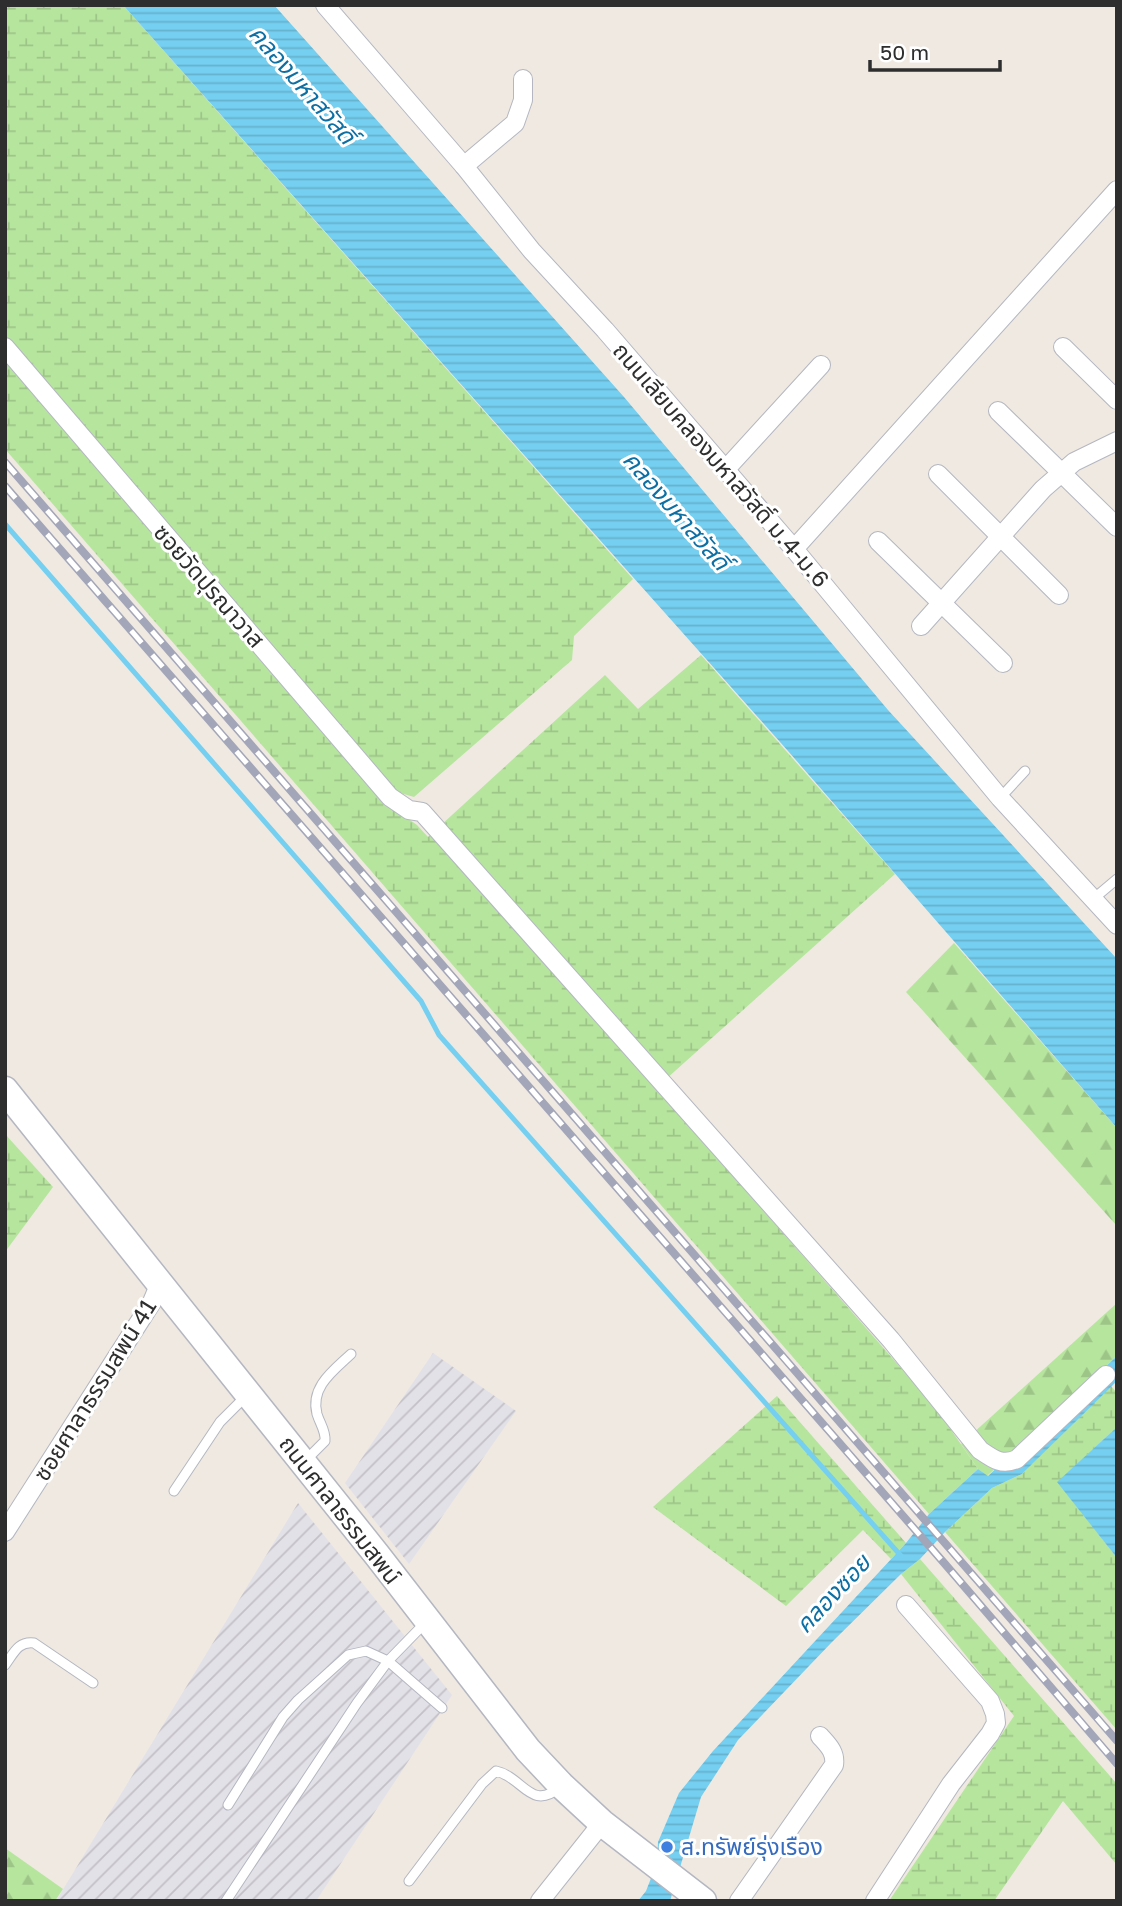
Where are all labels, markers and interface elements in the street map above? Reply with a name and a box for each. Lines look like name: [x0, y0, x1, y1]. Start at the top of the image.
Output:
water label: คลองมหาสวัสดิ์: [244, 19, 366, 154]
scale bar: [870, 28, 1000, 72]
text: 50 m: [880, 39, 929, 65]
street label: ถนนเลียบคลองมหาสวัสดิ์ ม.4-ม.6: [607, 337, 835, 593]
water label: คลองมหาสวัสดิ์: [617, 446, 735, 576]
street label: ซอยวัดปุรณาวาส: [148, 518, 271, 653]
street label: ซอยศาลาธรรมสพน์ 41: [27, 1293, 161, 1486]
street label: ถนนศาลาธรรมสพน์: [274, 1430, 407, 1589]
water label: คลองซอย: [788, 1547, 877, 1638]
place label: ส.ทรัพย์รุ่งเรือง: [681, 1832, 823, 1861]
marker: ส.ทรัพย์รุ่งเรือง: [659, 1839, 675, 1855]

